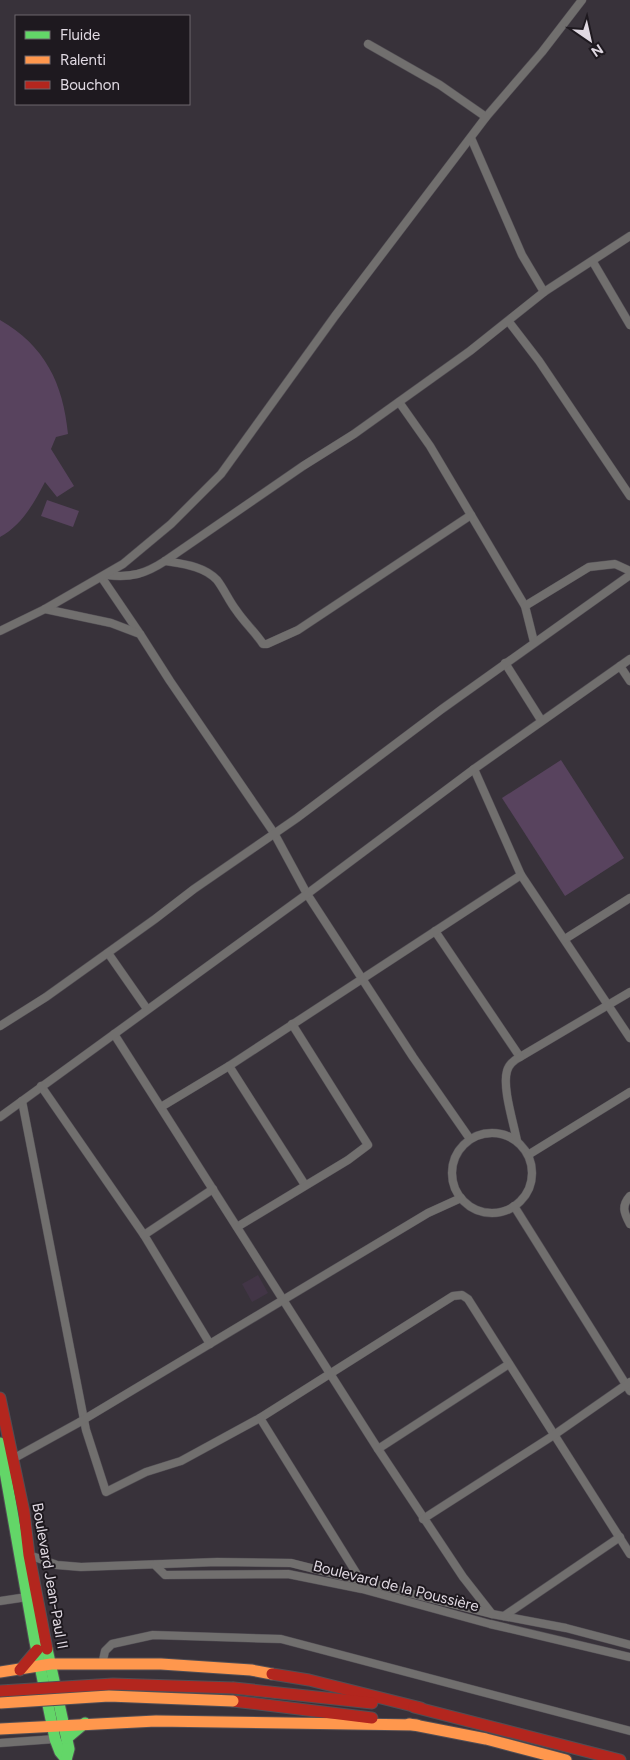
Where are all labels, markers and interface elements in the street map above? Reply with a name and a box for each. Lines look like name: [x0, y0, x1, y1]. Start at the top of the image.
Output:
legend: [15, 15, 190, 105]
north arrow: [565, 15, 615, 65]
text: Fluide: [60, 26, 100, 44]
text: N: [588, 40, 606, 60]
text: Ralenti: [60, 51, 106, 69]
text: Bouchon: [60, 76, 120, 94]
street label: Boulevard Jean-Paul II: [28, 1501, 72, 1651]
street label: Boulevard de la Poussière: [311, 1557, 481, 1615]

